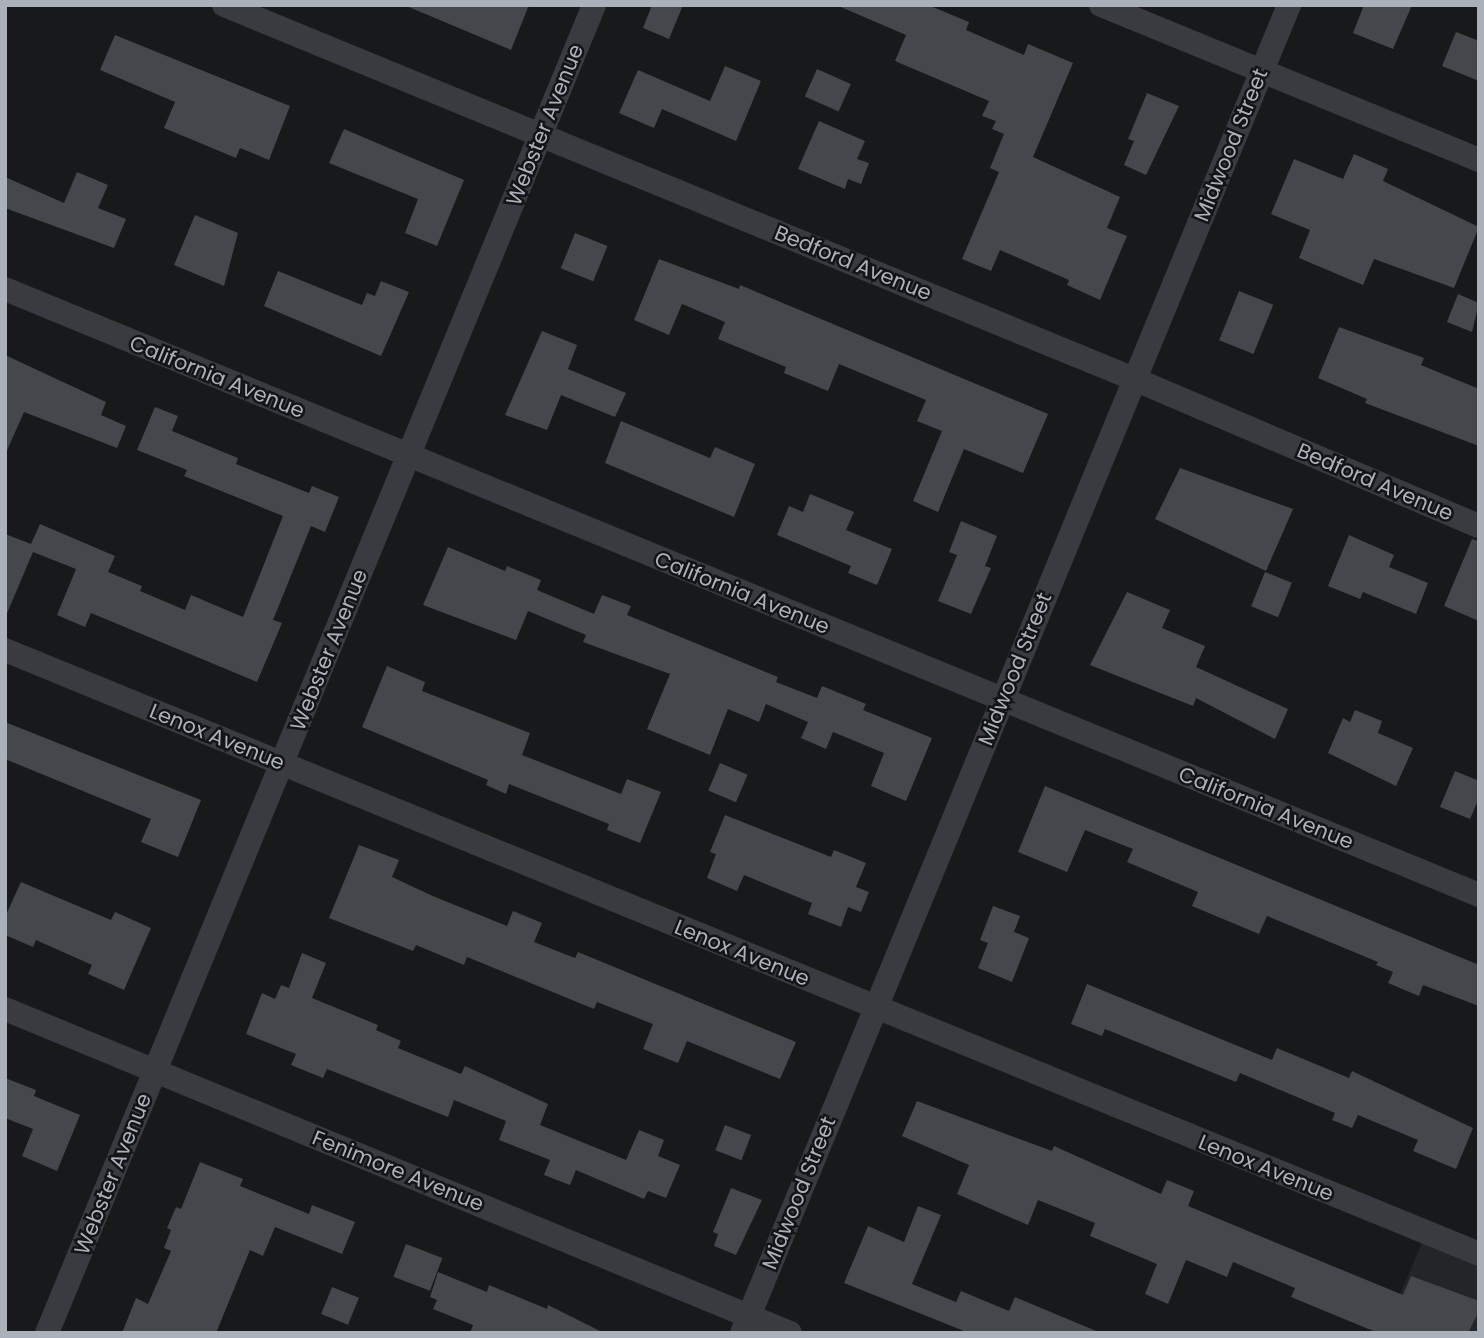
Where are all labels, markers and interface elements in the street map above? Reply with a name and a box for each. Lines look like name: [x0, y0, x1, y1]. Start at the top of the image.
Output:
street label: Webster Avenue: [501, 41, 589, 209]
street label: Midwood Street: [1189, 65, 1273, 225]
street label: Bedford Avenue: [771, 220, 935, 306]
street label: California Avenue: [126, 330, 308, 424]
street label: Bedford Avenue: [1293, 438, 1457, 526]
street label: California Avenue: [651, 546, 833, 640]
street label: Webster Avenue: [285, 566, 373, 734]
street label: Midwood Street: [973, 589, 1057, 749]
street label: Lenox Avenue: [146, 698, 288, 776]
street label: California Avenue: [1175, 761, 1357, 855]
street label: Lenox Avenue: [671, 914, 813, 992]
street label: Webster Avenue: [69, 1090, 157, 1258]
street label: Midwood Street: [757, 1113, 841, 1273]
street label: Fenimore Avenue: [309, 1125, 487, 1217]
street label: Lenox Avenue: [1195, 1129, 1337, 1207]

